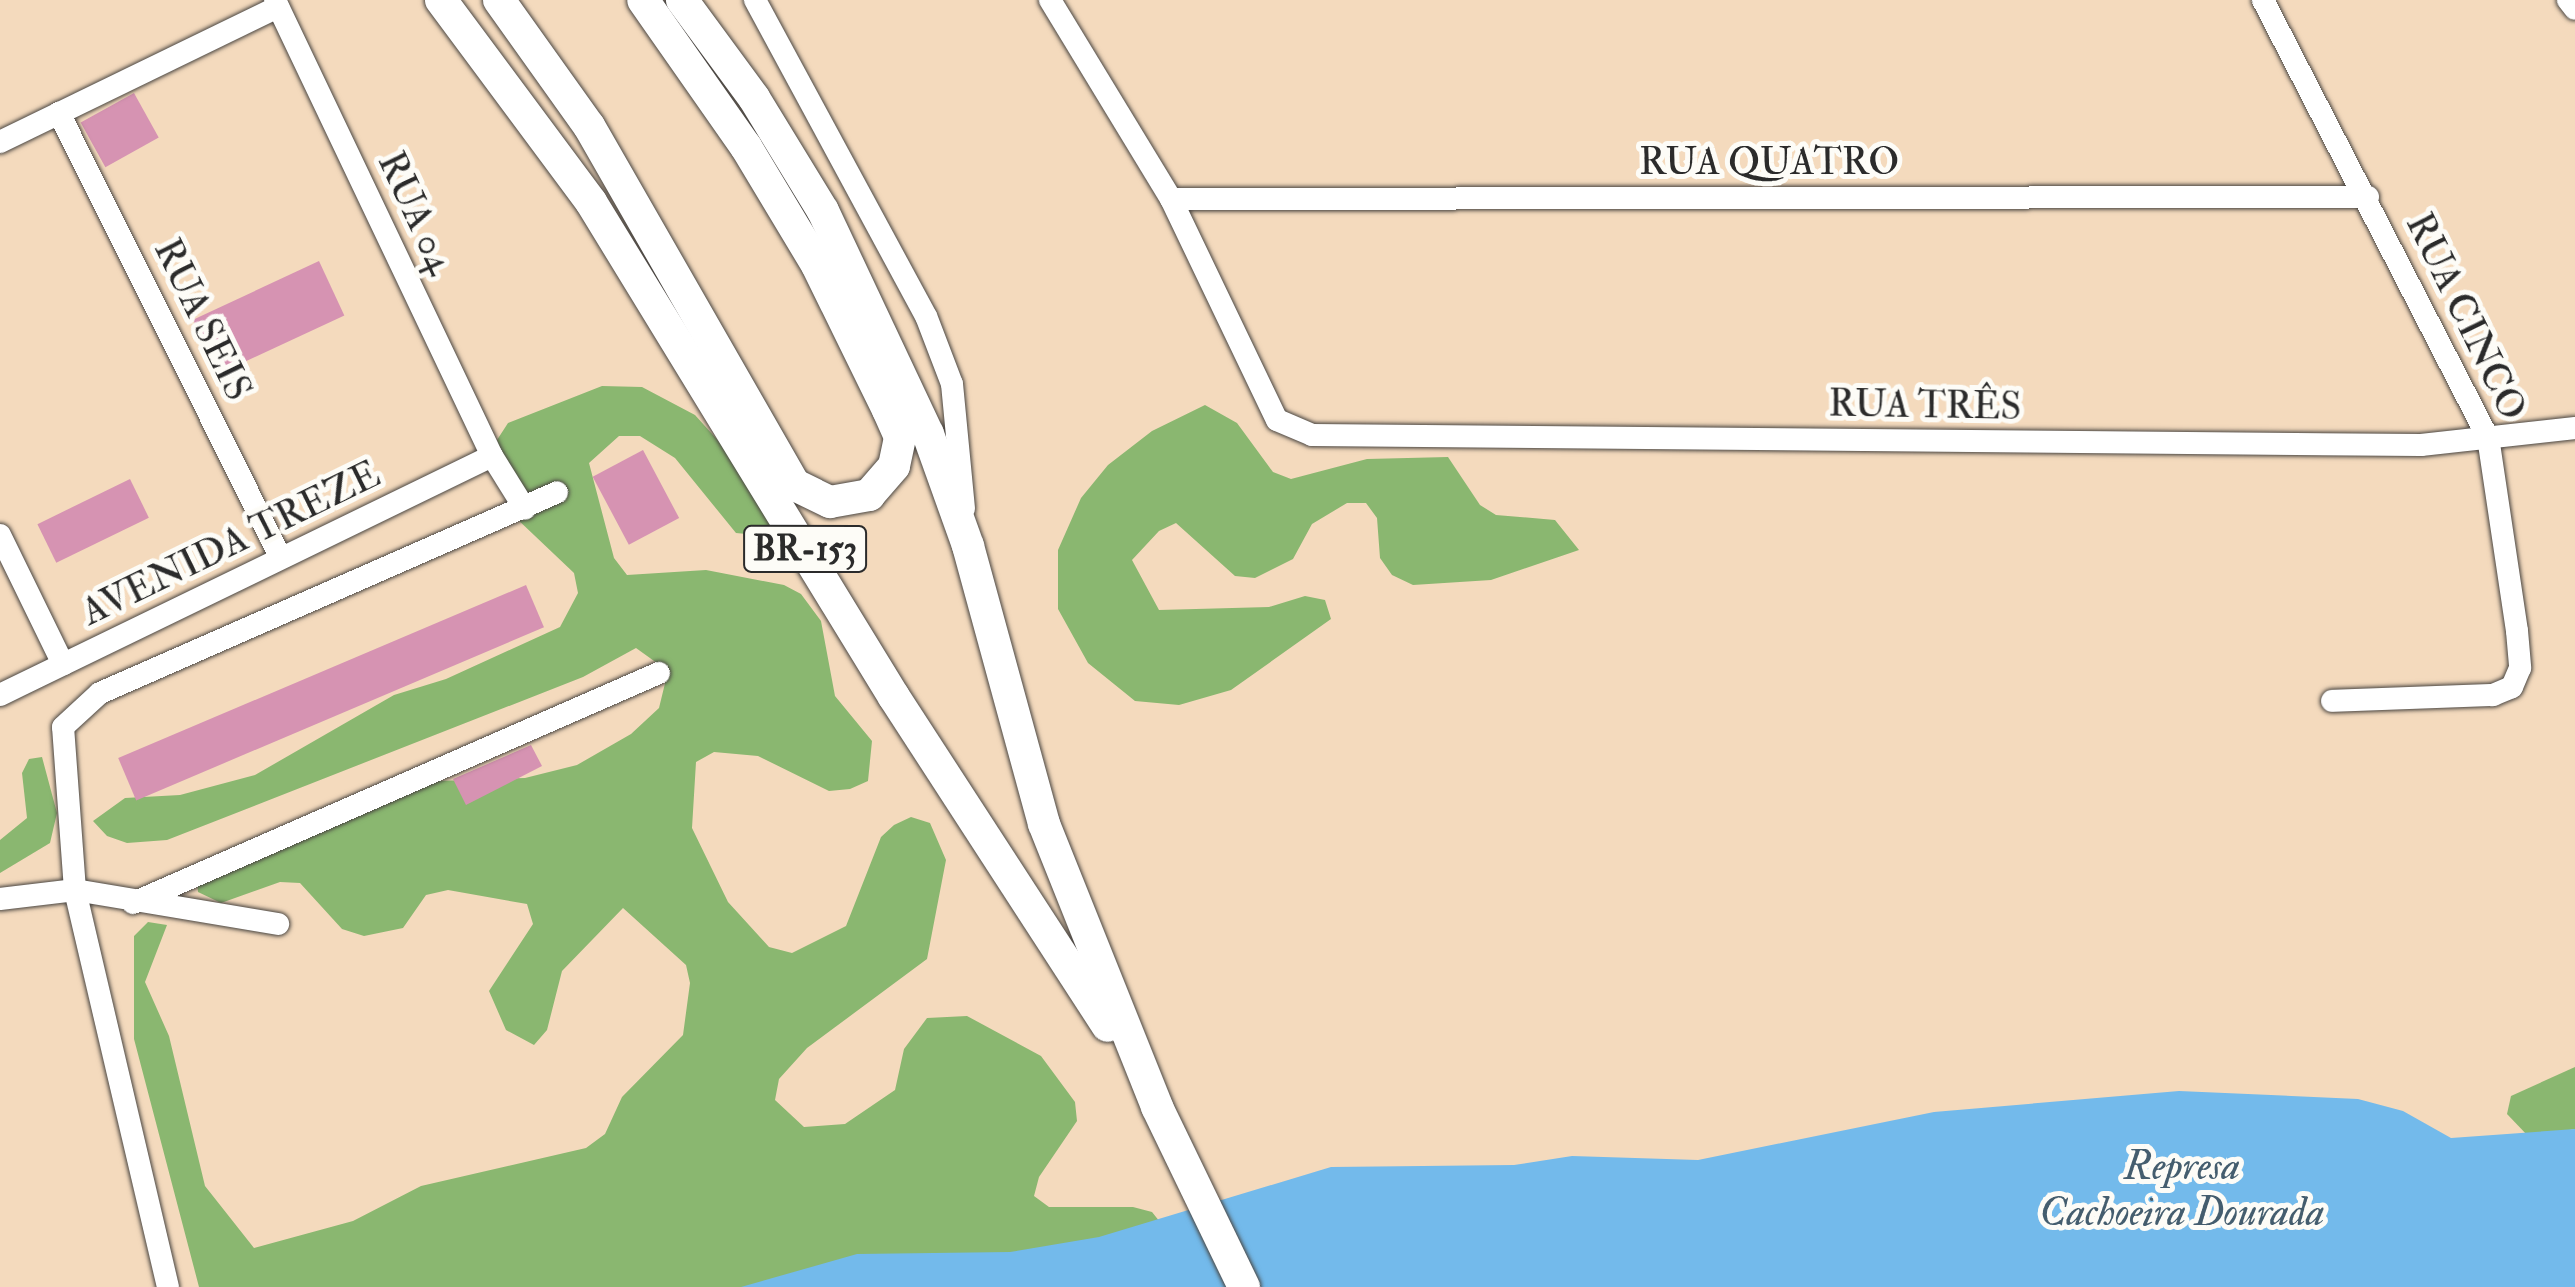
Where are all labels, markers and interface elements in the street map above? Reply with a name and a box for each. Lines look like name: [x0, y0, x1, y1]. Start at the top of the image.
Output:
street label: RUA QUATRO: [1639, 140, 1899, 186]
street label: RUA 04: [367, 145, 463, 281]
street label: RUA CINCO: [2395, 206, 2535, 428]
street label: RUA SEIS: [143, 232, 261, 408]
street label: RUA TRÊS: [1828, 382, 2022, 430]
street label: AVENIDA TREZE: [74, 452, 388, 636]
road number: BR-153: [742, 519, 868, 579]
water label: Represa Cachoeira Dourada: [2040, 1143, 2324, 1237]

